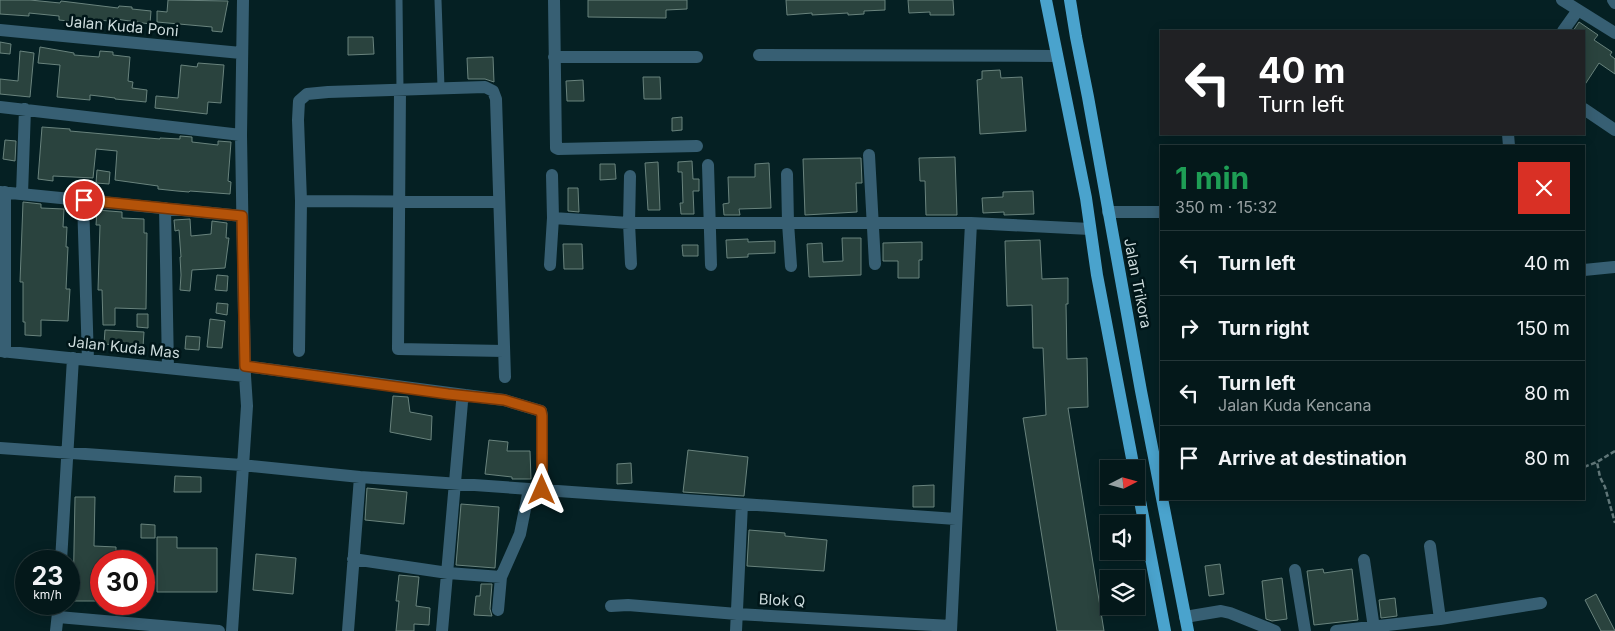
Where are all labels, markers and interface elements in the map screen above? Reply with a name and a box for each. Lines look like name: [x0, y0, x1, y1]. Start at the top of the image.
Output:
street label: Jalan Kuda Poni: [65, 12, 179, 40]
text: 40 m: [1258, 49, 1346, 91]
icon: left: [1175, 50, 1240, 115]
text: Turn left: [1258, 91, 1344, 117]
text: 1 min: [1175, 160, 1249, 196]
button: close: [1518, 162, 1570, 214]
pin: [63, 179, 105, 221]
icon: arrive: [70, 186, 98, 214]
text: 350 m · 15:32: [1175, 197, 1277, 217]
street label: Jalan Trikora: [1120, 236, 1156, 330]
icon: left: [1175, 249, 1203, 277]
text: Turn left: [1218, 252, 1296, 275]
text: 40 m: [1524, 252, 1570, 275]
icon: right: [1175, 314, 1203, 342]
text: Turn right: [1218, 317, 1309, 340]
text: 150 m: [1517, 317, 1570, 340]
street label: Jalan Kuda Mas: [67, 332, 181, 362]
text: Turn left: [1218, 372, 1296, 395]
icon: left: [1175, 379, 1203, 407]
text: 80 m: [1524, 382, 1570, 405]
text: Jalan Kuda Kencana: [1218, 395, 1372, 415]
icon: arrive: [1175, 444, 1203, 472]
text: Arrive at destination: [1218, 447, 1407, 470]
text: 80 m: [1524, 447, 1570, 470]
north arrow: [1100, 460, 1145, 505]
map controls: [1100, 460, 1145, 615]
position arrow: [515, 463, 567, 515]
button: sound: [1100, 515, 1145, 560]
speed limit sign: 30: [90, 550, 155, 615]
text: 23: [32, 561, 63, 591]
button: layers: [1100, 570, 1145, 615]
text: km/h: [33, 587, 62, 602]
street label: Blok Q: [758, 589, 806, 611]

